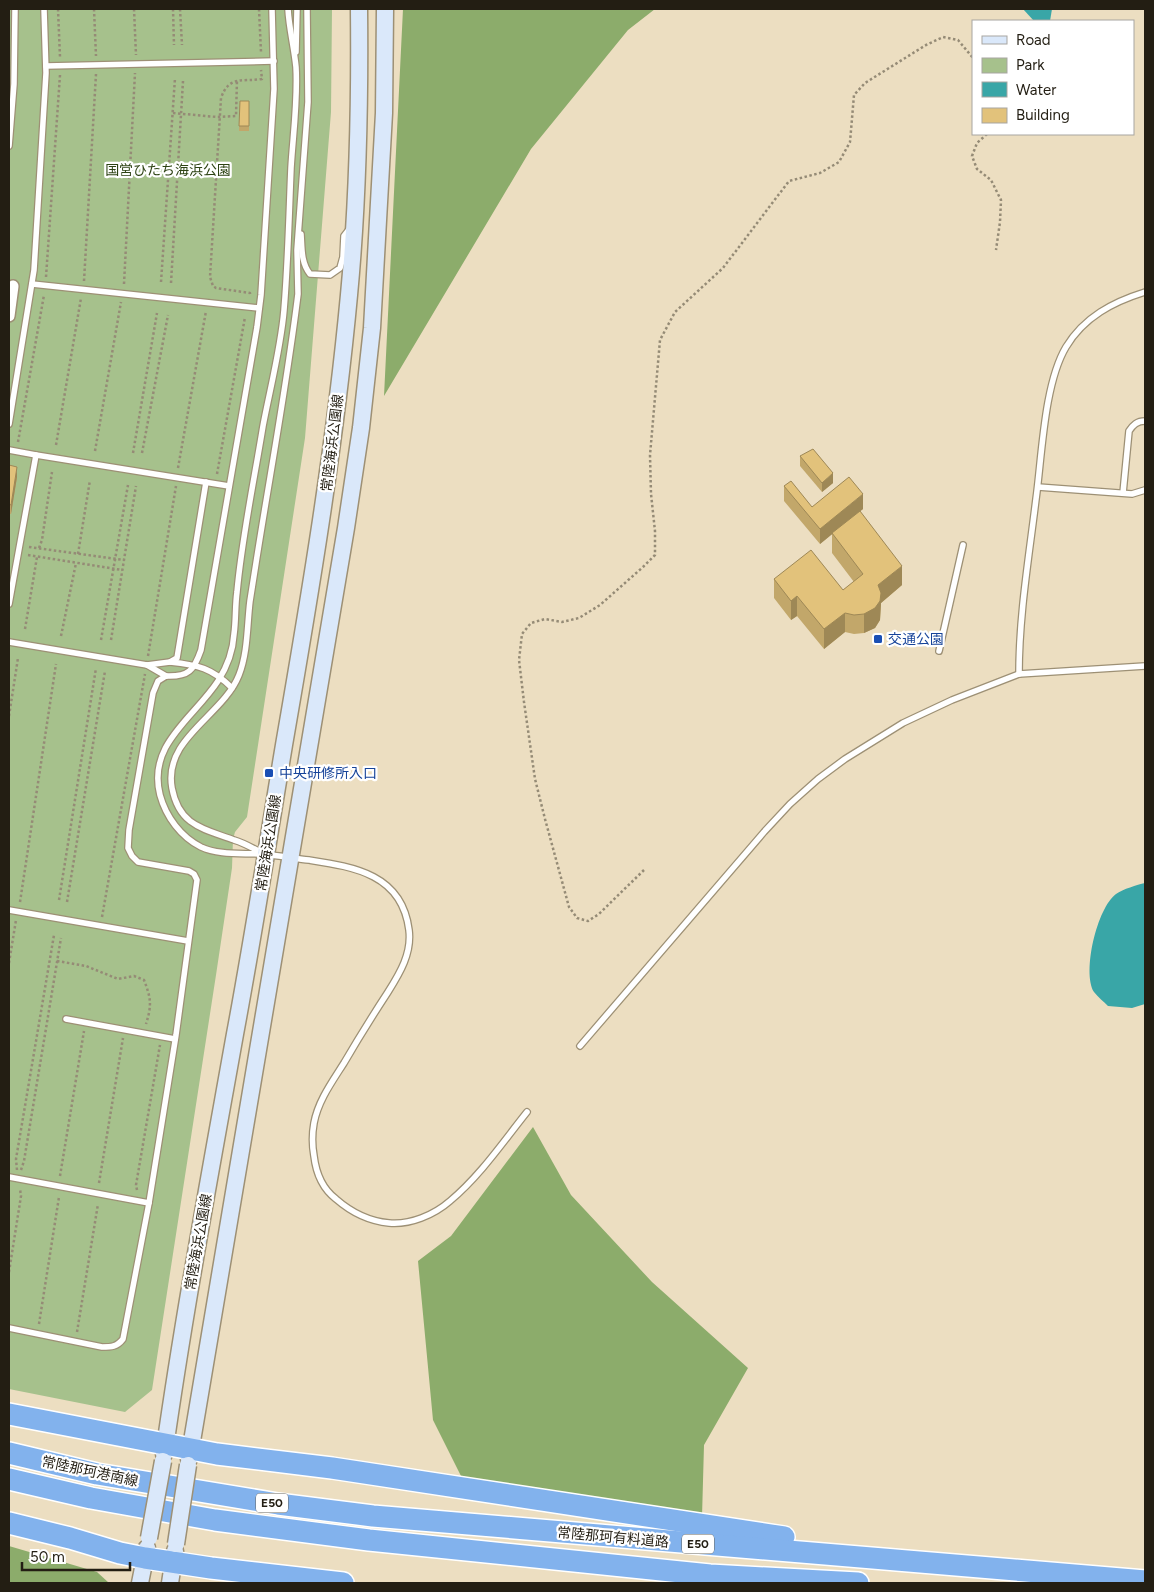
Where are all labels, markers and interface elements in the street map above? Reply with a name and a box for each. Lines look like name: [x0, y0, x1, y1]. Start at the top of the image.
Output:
legend: [972, 20, 1134, 135]
text: Road: [1016, 31, 1051, 49]
text: Park: [1016, 56, 1045, 74]
text: Water: [1016, 81, 1056, 99]
text: Building: [1016, 106, 1070, 124]
park label: 国営ひたち海浜公園: [105, 162, 231, 179]
street label: 常陸海浜公園線: [318, 393, 347, 493]
place label: 交通公園: [888, 631, 944, 648]
marker: 交通公園: [872, 633, 884, 645]
place label: 中央研修所入口: [279, 765, 377, 782]
marker: 中央研修所入口: [263, 767, 275, 779]
street label: 常陸海浜公園線: [252, 793, 285, 893]
street label: 常陸海浜公園線: [182, 1192, 215, 1292]
street label: 常陸那珂港南線: [40, 1453, 140, 1490]
road number: E50: [256, 1494, 288, 1512]
street label: 常陸那珂有料道路: [556, 1524, 669, 1551]
road number: E50: [682, 1535, 714, 1554]
scale bar: [22, 1540, 130, 1572]
text: 50 m: [30, 1548, 65, 1566]

